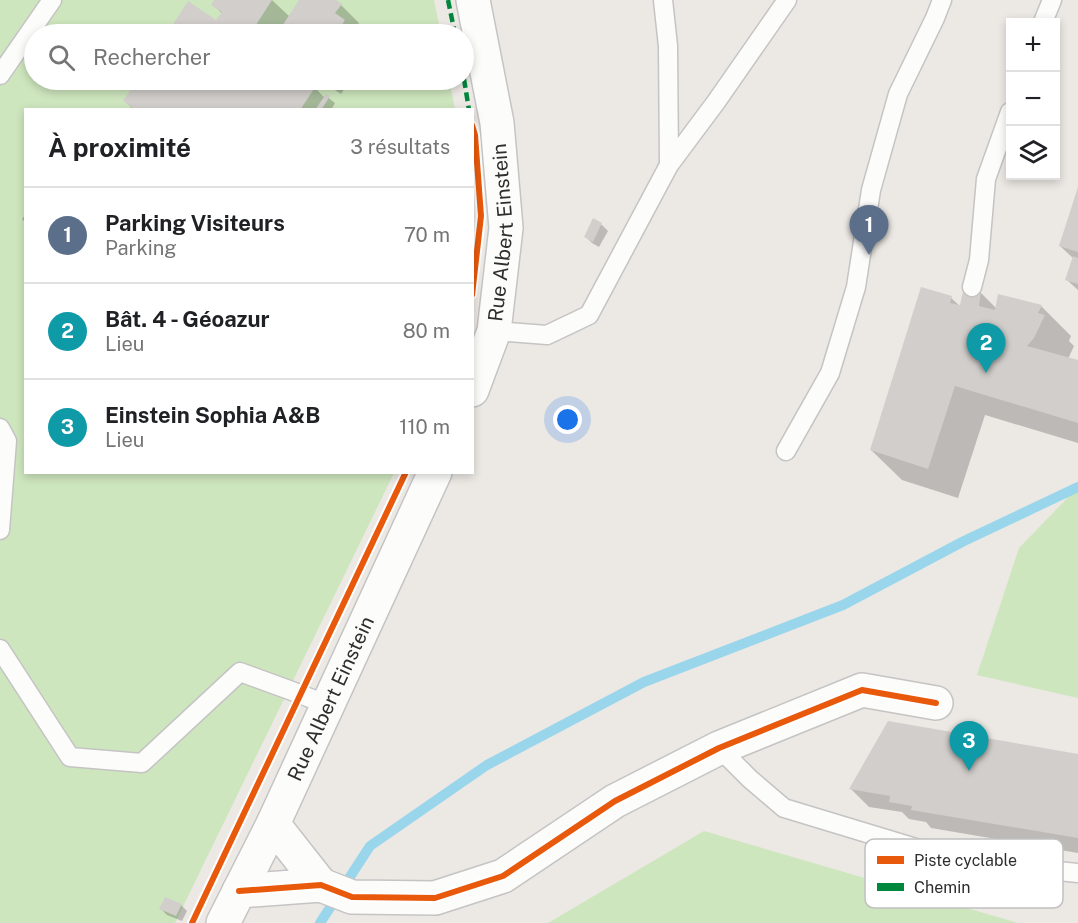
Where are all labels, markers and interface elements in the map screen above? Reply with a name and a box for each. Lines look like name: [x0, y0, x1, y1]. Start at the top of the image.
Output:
map controls: [1006, 18, 1060, 180]
button: +: [1006, 18, 1060, 72]
search box: [24, 24, 474, 90]
icon: search: [45, 41, 78, 74]
text: Rechercher: [93, 44, 211, 70]
button: −: [1006, 72, 1060, 126]
button: layers: [1006, 126, 1060, 180]
text: À proximité: [48, 132, 191, 163]
text: 3 résultats: [350, 135, 450, 159]
street label: Rue Albert Einstein: [483, 143, 518, 323]
pin: 1: [850, 206, 888, 255]
text: Parking Visiteurs: [105, 210, 285, 236]
text: 1: [63, 223, 72, 247]
text: 70 m: [404, 223, 450, 247]
text: Parking: [105, 236, 177, 260]
text: Bât. 4 - Géoazur: [105, 306, 270, 332]
text: 2: [61, 319, 74, 343]
text: 80 m: [403, 319, 450, 343]
pin: 2: [966, 324, 1006, 373]
text: Lieu: [105, 332, 144, 356]
text: Einstein Sophia A&B: [105, 402, 320, 428]
your location: [553, 405, 582, 434]
text: 3: [61, 415, 74, 439]
text: 110 m: [399, 415, 450, 439]
text: Lieu: [105, 428, 144, 452]
street label: Rue Albert Einstein: [282, 612, 379, 785]
pin: 3: [950, 722, 988, 771]
legend: [865, 839, 1063, 908]
text: Piste cyclable: [914, 851, 1017, 870]
text: Chemin: [914, 878, 970, 897]

